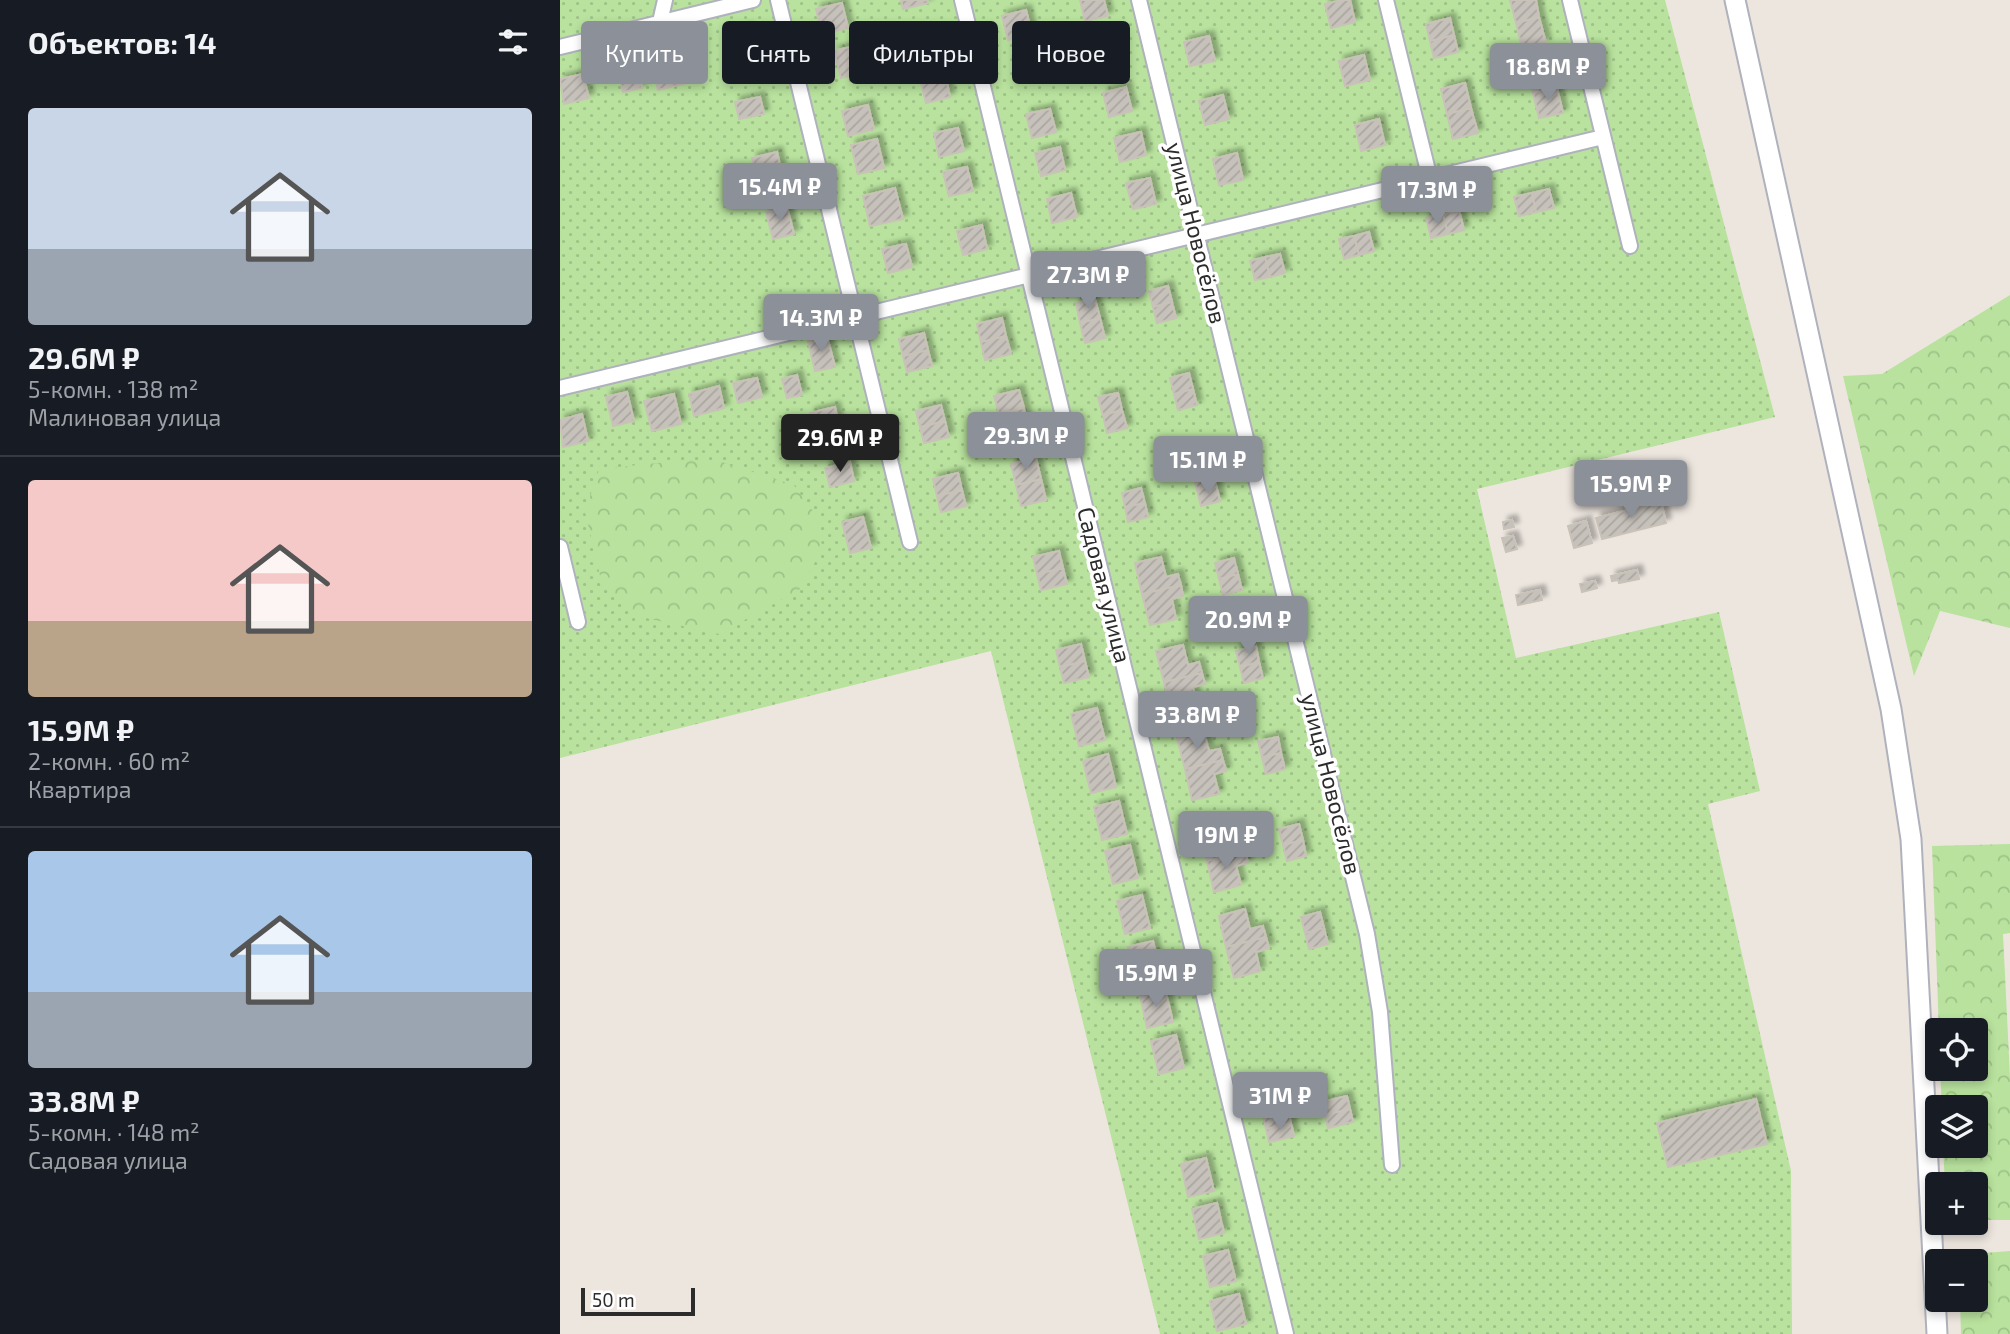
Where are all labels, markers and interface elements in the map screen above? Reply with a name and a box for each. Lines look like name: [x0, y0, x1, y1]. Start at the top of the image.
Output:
chip: Купить: [581, 21, 708, 84]
chip: Снять: [722, 21, 835, 84]
chip: Фильтры: [849, 21, 998, 84]
chip: Новое: [1012, 21, 1130, 84]
icon: filters: [494, 23, 532, 61]
text: Объектов: 14: [28, 24, 217, 60]
pin: 18.8M ₽: [1483, 43, 1613, 103]
text: 18.8M ₽: [1506, 52, 1590, 80]
street label: улица Новосёлов: [1160, 139, 1233, 327]
icon: home: [217, 154, 343, 280]
pin: 15.4M ₽: [715, 164, 845, 223]
pin: 17.3M ₽: [1372, 166, 1502, 226]
text: 15.4M ₽: [739, 172, 821, 200]
text: 17.3M ₽: [1397, 175, 1477, 203]
pin: 27.3M ₽: [1023, 252, 1153, 311]
text: 27.3M ₽: [1047, 260, 1129, 288]
pin: 14.3M ₽: [756, 294, 886, 354]
text: 14.3M ₽: [780, 303, 862, 331]
text: 29.6M ₽: [28, 339, 140, 375]
text: 5-комн. · 138 m²: [28, 375, 198, 403]
text: Малиновая улица: [28, 403, 221, 431]
pin: 29.3M ₽: [961, 412, 1091, 472]
pin: 29.6M ₽: [775, 414, 905, 474]
text: 29.3M ₽: [983, 421, 1069, 449]
text: 29.6M ₽: [797, 423, 883, 451]
pin: 15.1M ₽: [1143, 436, 1273, 496]
text: 15.1M ₽: [1170, 445, 1246, 473]
pin: 15.9M ₽: [1566, 461, 1696, 520]
text: 15.9M ₽: [1590, 469, 1672, 497]
street label: Садовая улица: [1071, 504, 1138, 666]
icon: home: [217, 526, 343, 652]
pin: 20.9M ₽: [1183, 596, 1313, 656]
text: 20.9M ₽: [1205, 605, 1291, 633]
street label: улица Новосёлов: [1295, 690, 1368, 878]
pin: 33.8M ₽: [1132, 692, 1262, 751]
text: 33.8M ₽: [1154, 700, 1240, 728]
text: 15.9M ₽: [28, 711, 134, 747]
text: 2-комн. · 60 m²: [28, 747, 190, 775]
text: Квартира: [28, 775, 132, 803]
pin: 19M ₽: [1177, 812, 1275, 871]
text: 19M ₽: [1194, 820, 1258, 848]
icon: home: [217, 897, 343, 1023]
pin: 15.9M ₽: [1091, 950, 1221, 1009]
text: 15.9M ₽: [1115, 958, 1197, 986]
map controls: [1925, 1018, 1988, 1312]
button: locate: [1925, 1018, 1988, 1081]
pin: 31M ₽: [1231, 1072, 1329, 1132]
text: 31M ₽: [1249, 1081, 1311, 1109]
text: 33.8M ₽: [28, 1082, 140, 1118]
button: layers: [1925, 1095, 1988, 1158]
text: 5-комн. · 148 m²: [28, 1118, 200, 1146]
text: Садовая улица: [28, 1146, 188, 1174]
button: +: [1925, 1172, 1988, 1235]
button: −: [1925, 1249, 1988, 1312]
scale bar: [581, 1285, 695, 1317]
text: 50 m: [592, 1288, 635, 1311]

